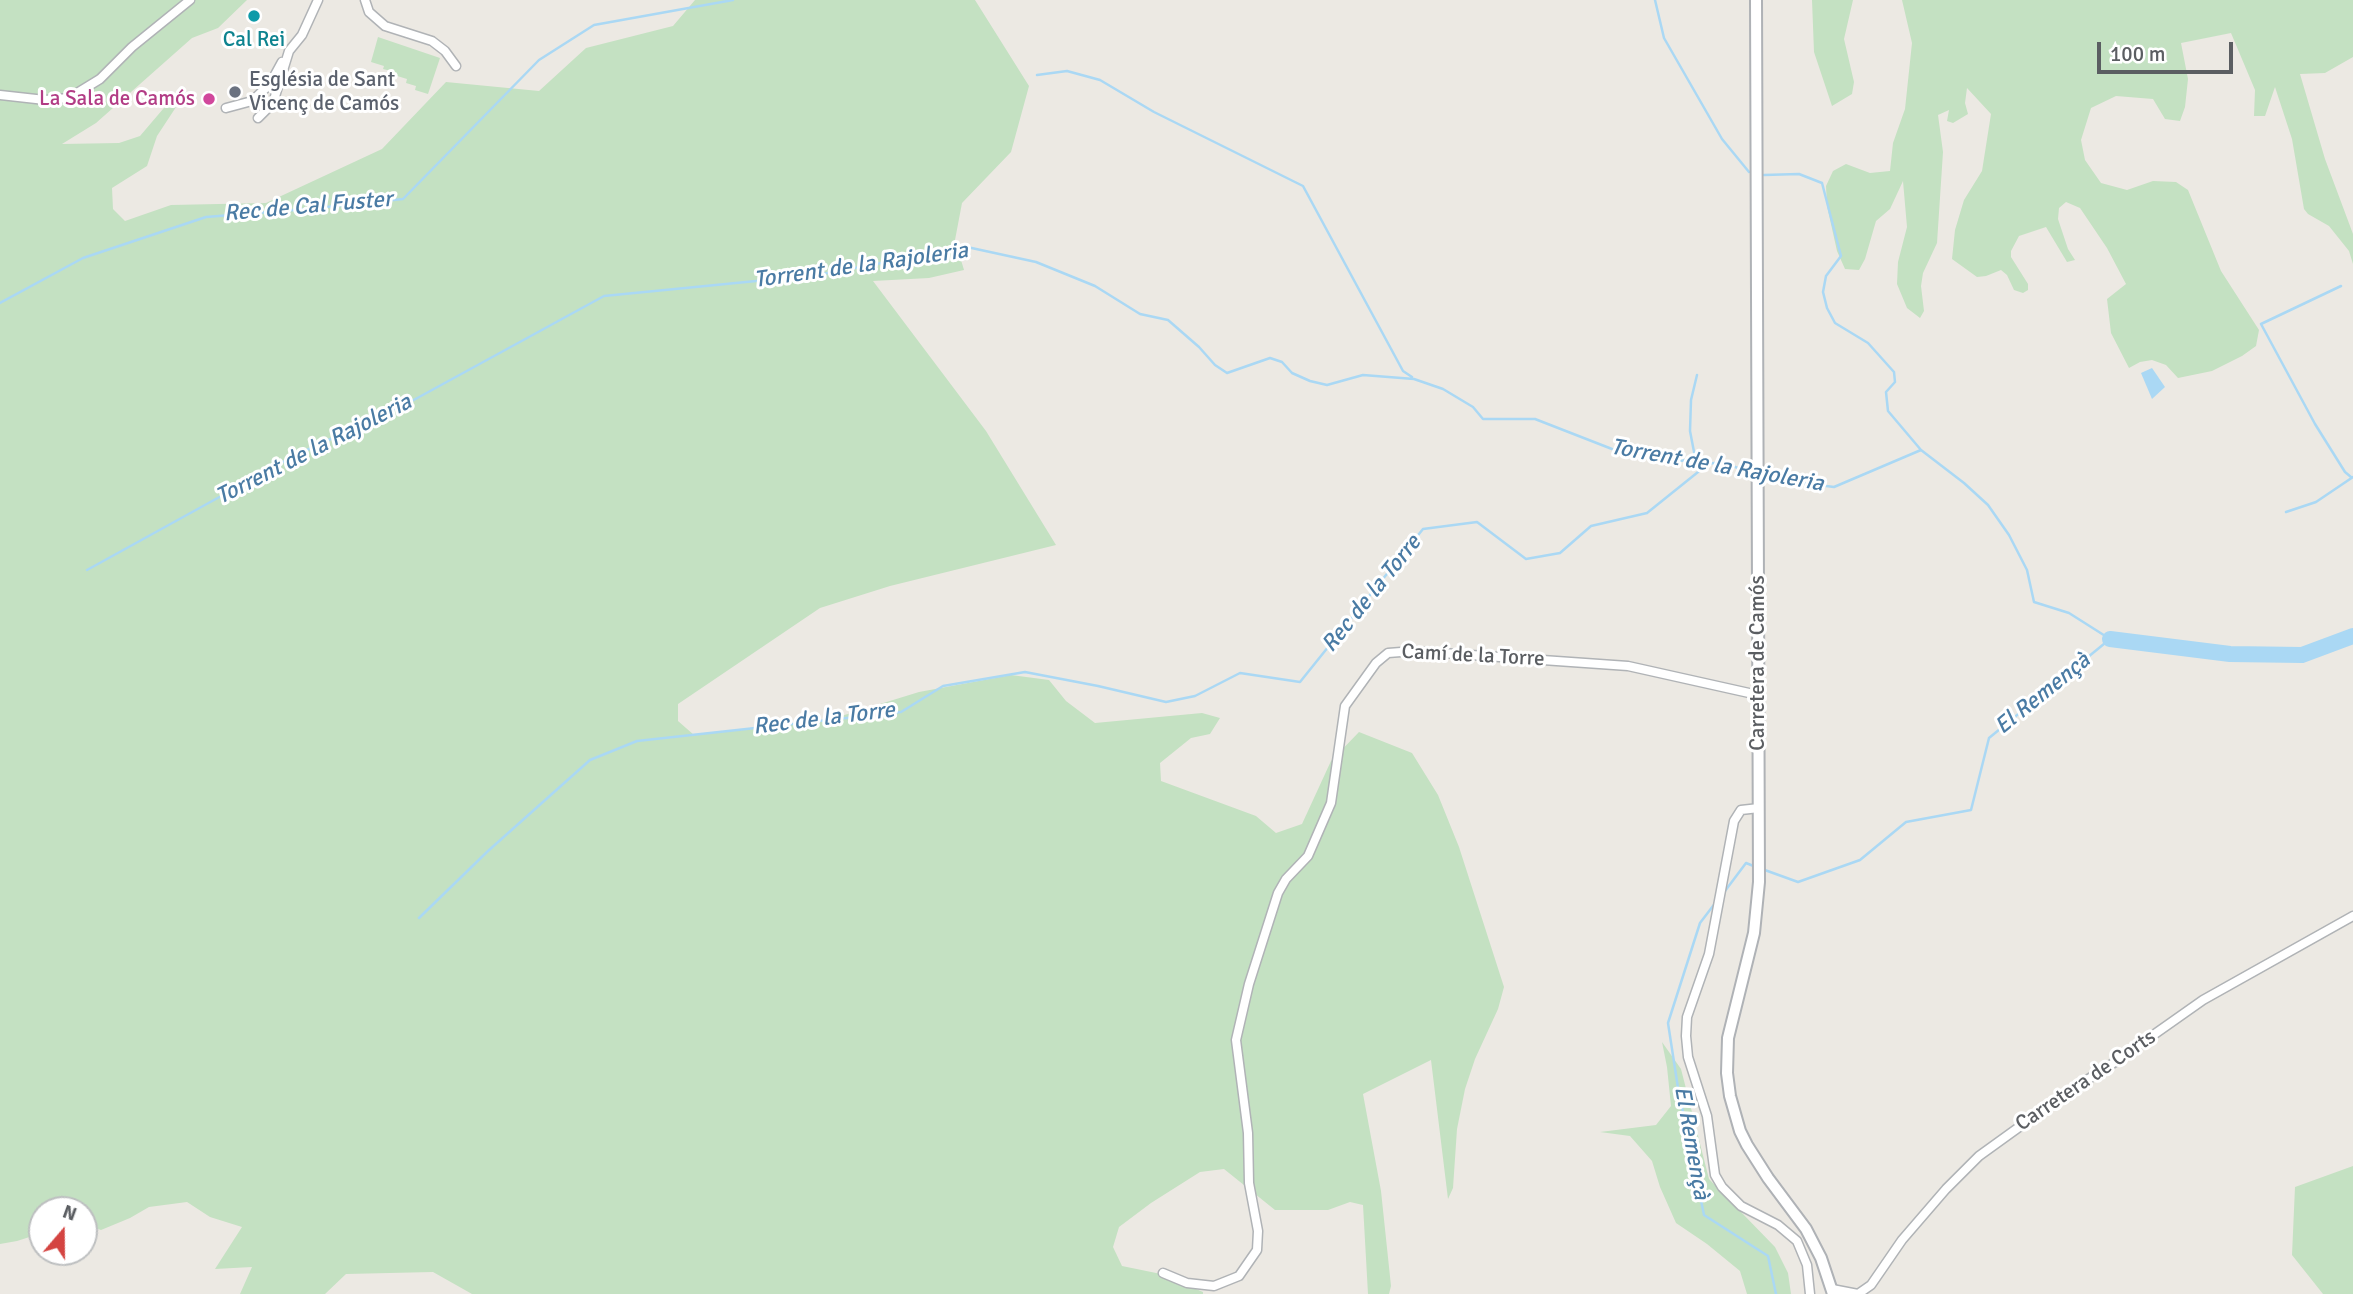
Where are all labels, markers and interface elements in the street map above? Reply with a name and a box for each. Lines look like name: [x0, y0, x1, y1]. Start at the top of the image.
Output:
marker: Cal Rei: [246, 8, 262, 24]
place label: Cal Rei: [223, 27, 285, 53]
scale bar: [2101, 28, 2238, 72]
text: 100 m: [2110, 41, 2165, 67]
place label: Església de Sant Vicenç de Camós: [249, 67, 399, 117]
marker: Església de Sant Vicenç de Camós: [227, 84, 243, 100]
place label: La Sala de Camós: [39, 86, 195, 112]
marker: La Sala de Camós: [201, 91, 217, 107]
water label: Rec de Cal Fuster: [223, 186, 393, 228]
water label: Torrent de la Rajoleria: [752, 237, 970, 295]
water label: Torrent de la Rajoleria: [212, 389, 416, 511]
water label: Torrent de la Rajoleria: [1608, 434, 1826, 498]
water label: Rec de la Torre: [1316, 530, 1428, 658]
street label: Carretera de Camós: [1745, 575, 1771, 751]
street label: Camí de la Torre: [1401, 640, 1545, 672]
water label: El Remençà: [1990, 647, 2096, 741]
water label: Rec de la Torre: [752, 697, 896, 741]
street label: Carretera de Corts: [2011, 1025, 2161, 1137]
water label: El Remençà: [1667, 1084, 1715, 1202]
north arrow: [28, 1196, 98, 1266]
text: N: [59, 1200, 80, 1227]

